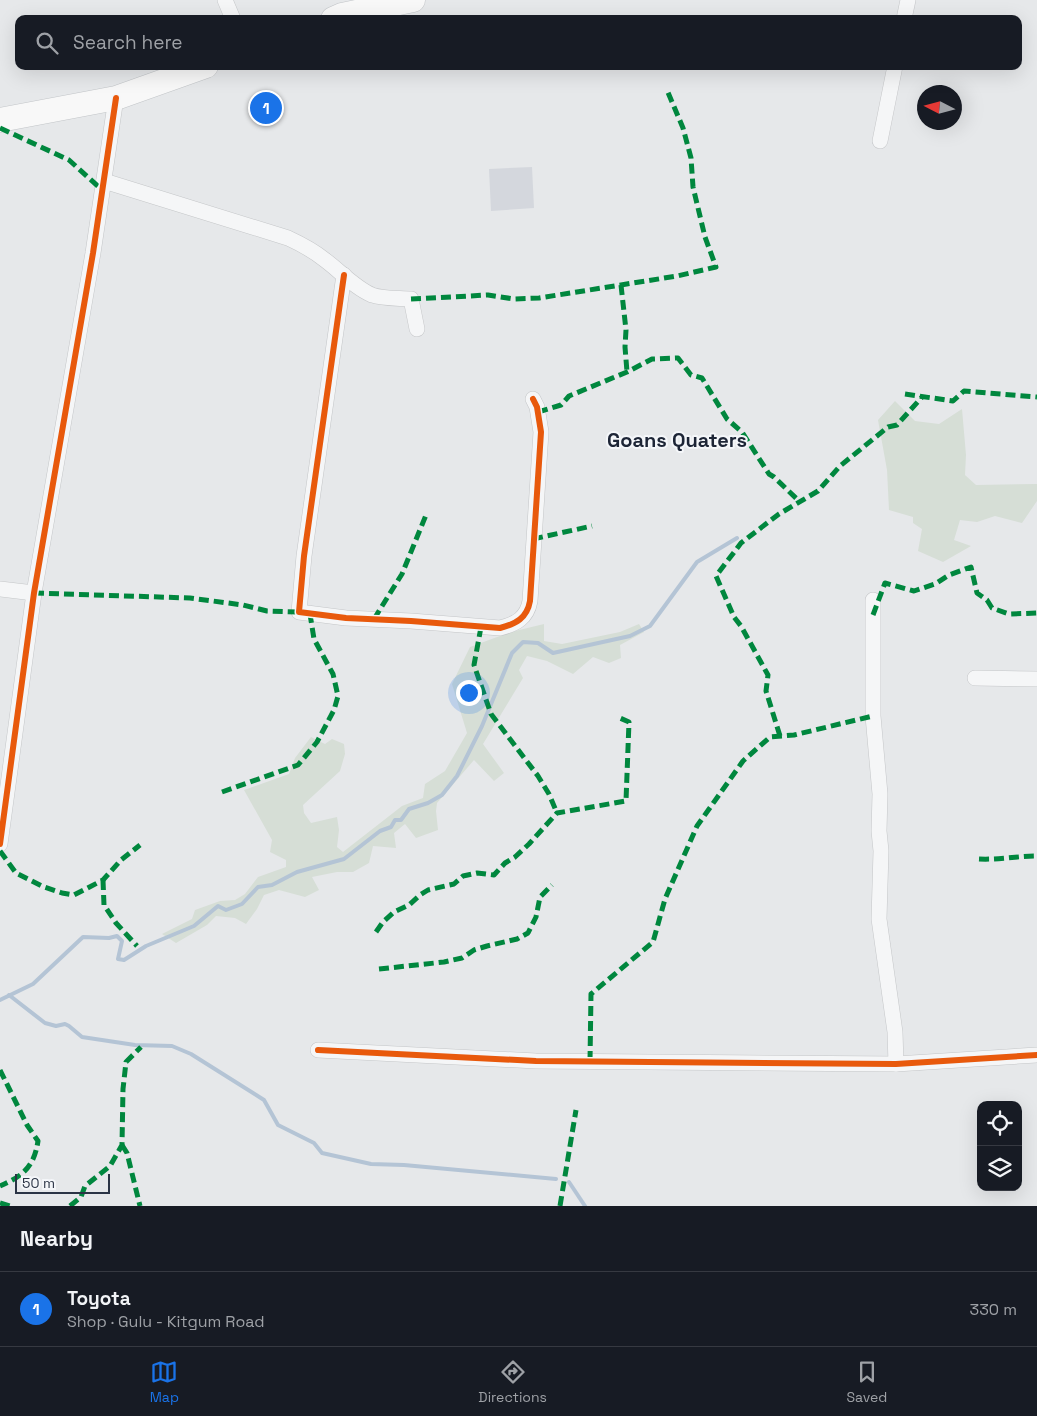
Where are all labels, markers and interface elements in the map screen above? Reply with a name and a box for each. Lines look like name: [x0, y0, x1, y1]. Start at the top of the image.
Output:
search box: [15, 15, 1022, 70]
icon: search: [33, 29, 61, 57]
text: Search here: [73, 30, 183, 55]
north arrow: [917, 85, 962, 130]
pin: 1: [250, 89, 282, 127]
district label: Goans Quaters: [607, 427, 747, 453]
your location: [456, 680, 482, 706]
map controls: [977, 1101, 1022, 1191]
button: locate: [977, 1101, 1022, 1146]
button: layers: [977, 1146, 1022, 1191]
scale bar: [15, 1171, 110, 1194]
text: 50 m: [22, 1174, 55, 1192]
text: Nearby: [20, 1225, 93, 1252]
text: Toyota: [67, 1286, 131, 1311]
text: 1: [32, 1299, 40, 1320]
text: 330 m: [970, 1299, 1017, 1320]
text: Shop · Gulu - Kitgum Road: [67, 1311, 265, 1332]
tab: Map: [150, 1358, 179, 1406]
tab: Directions: [478, 1358, 547, 1406]
tab: Saved: [846, 1358, 887, 1406]

